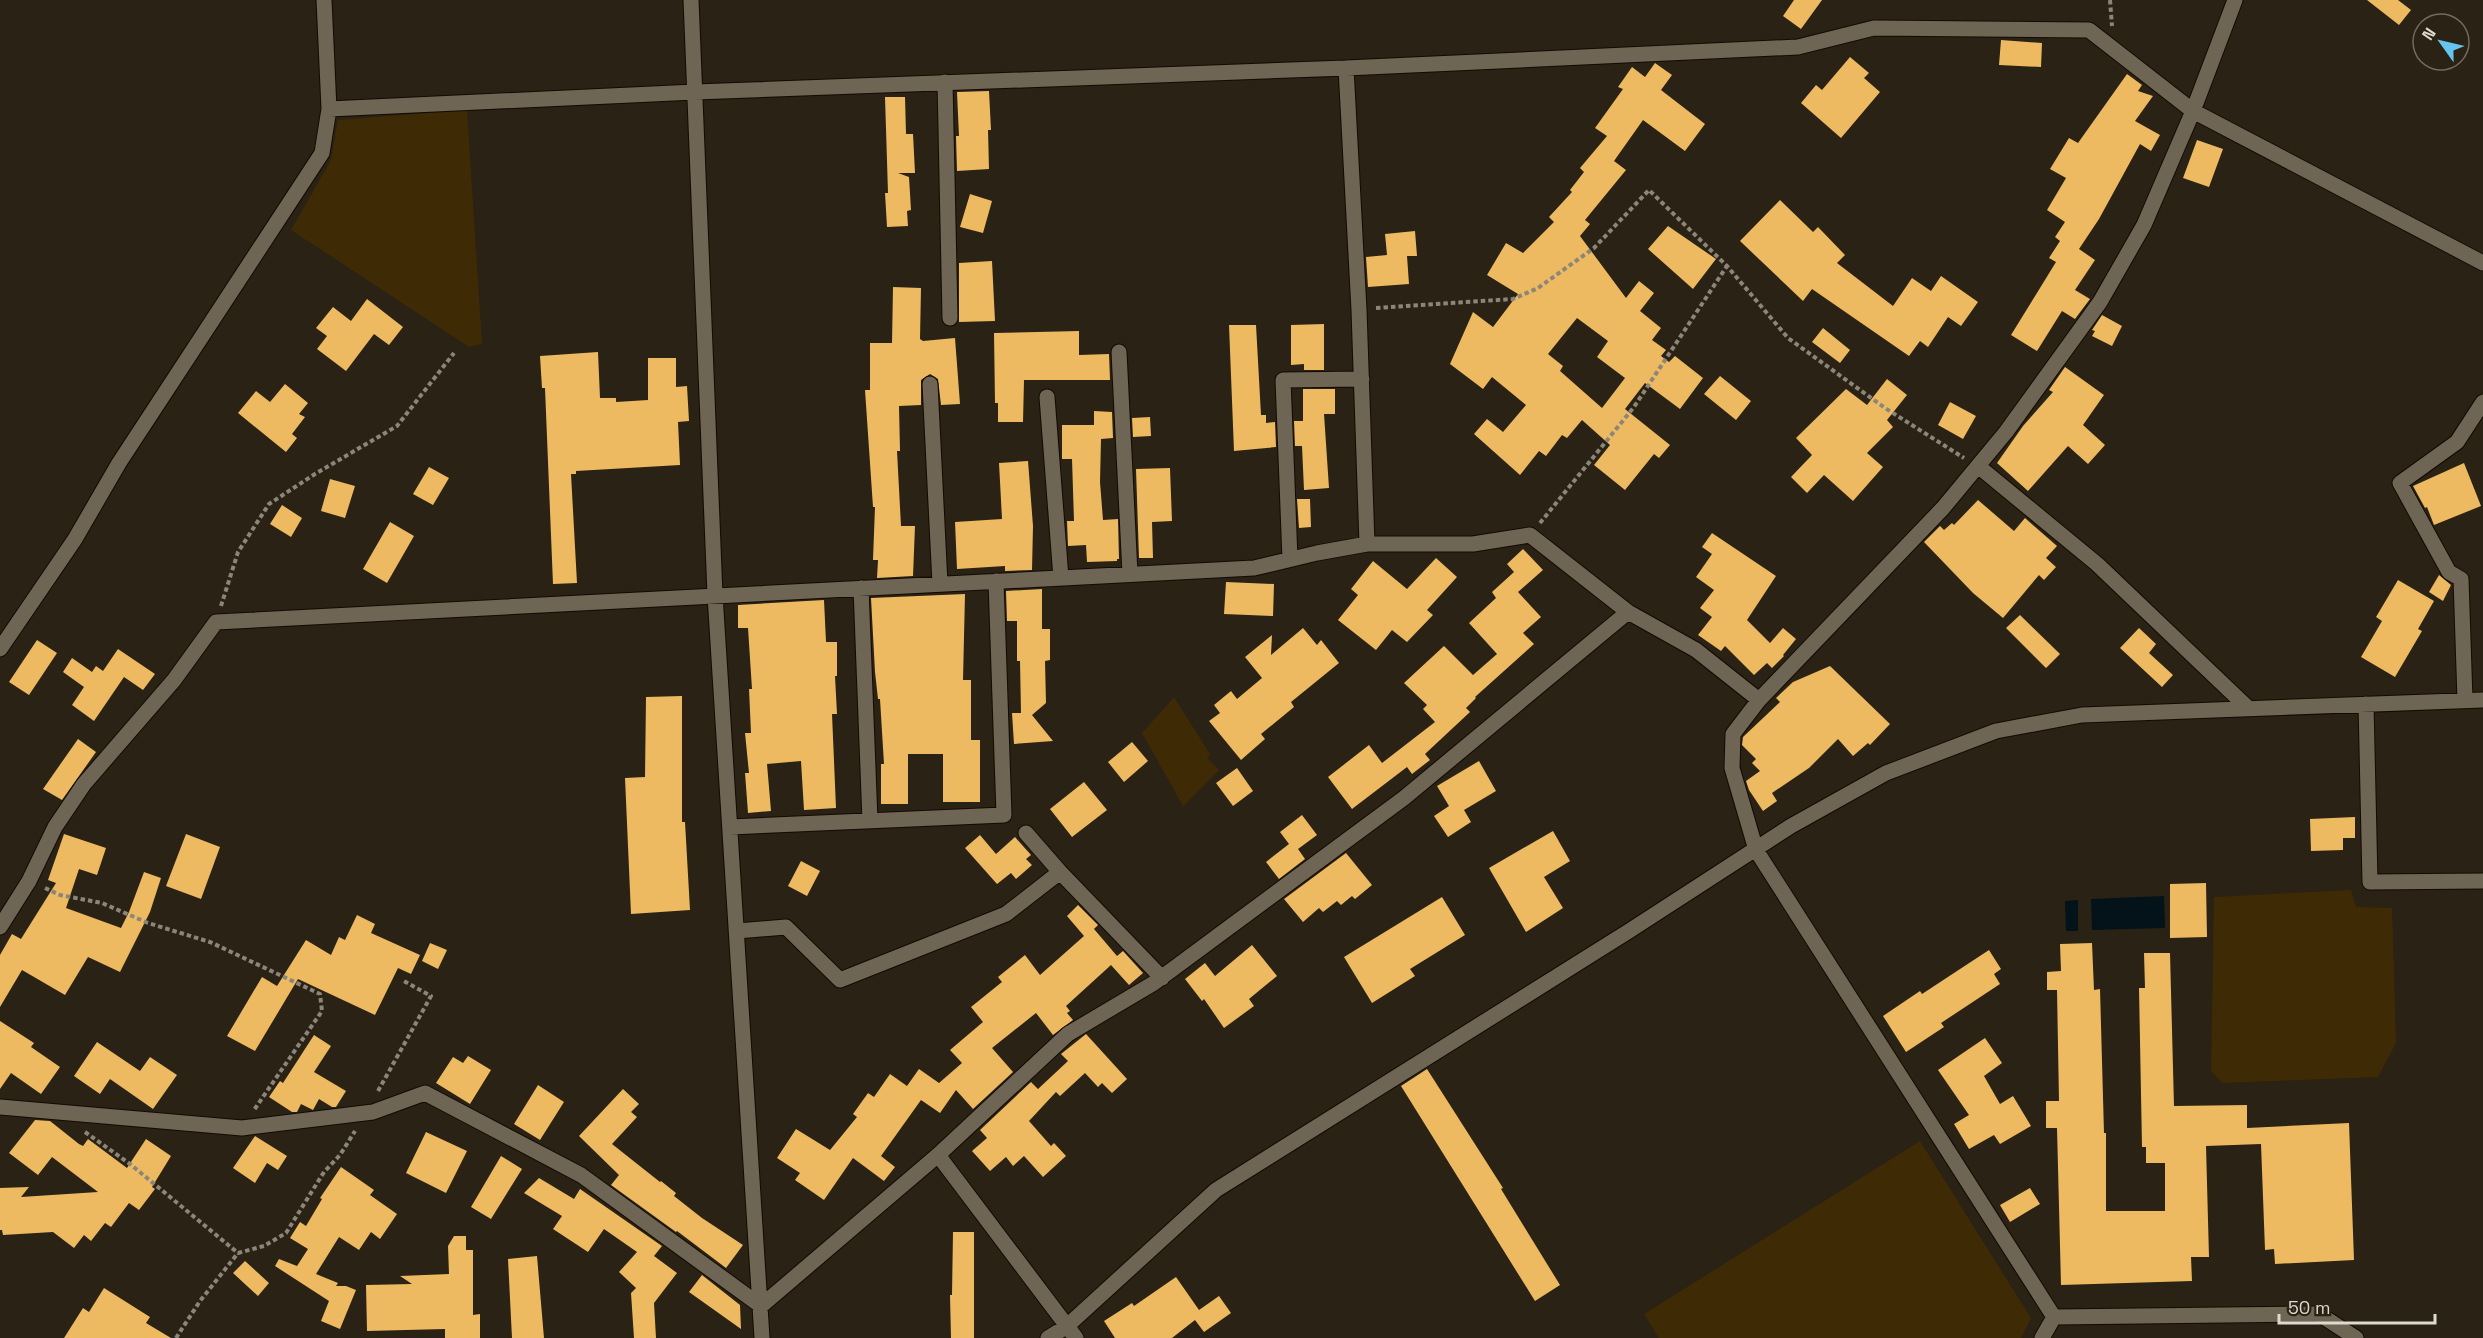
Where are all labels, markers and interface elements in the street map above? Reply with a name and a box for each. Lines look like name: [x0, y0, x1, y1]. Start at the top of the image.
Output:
north arrow: [2411, 12, 2471, 72]
text: N: [2417, 24, 2441, 44]
scale bar: [2279, 1287, 2435, 1325]
text: 50 m: [2288, 1296, 2330, 1319]

